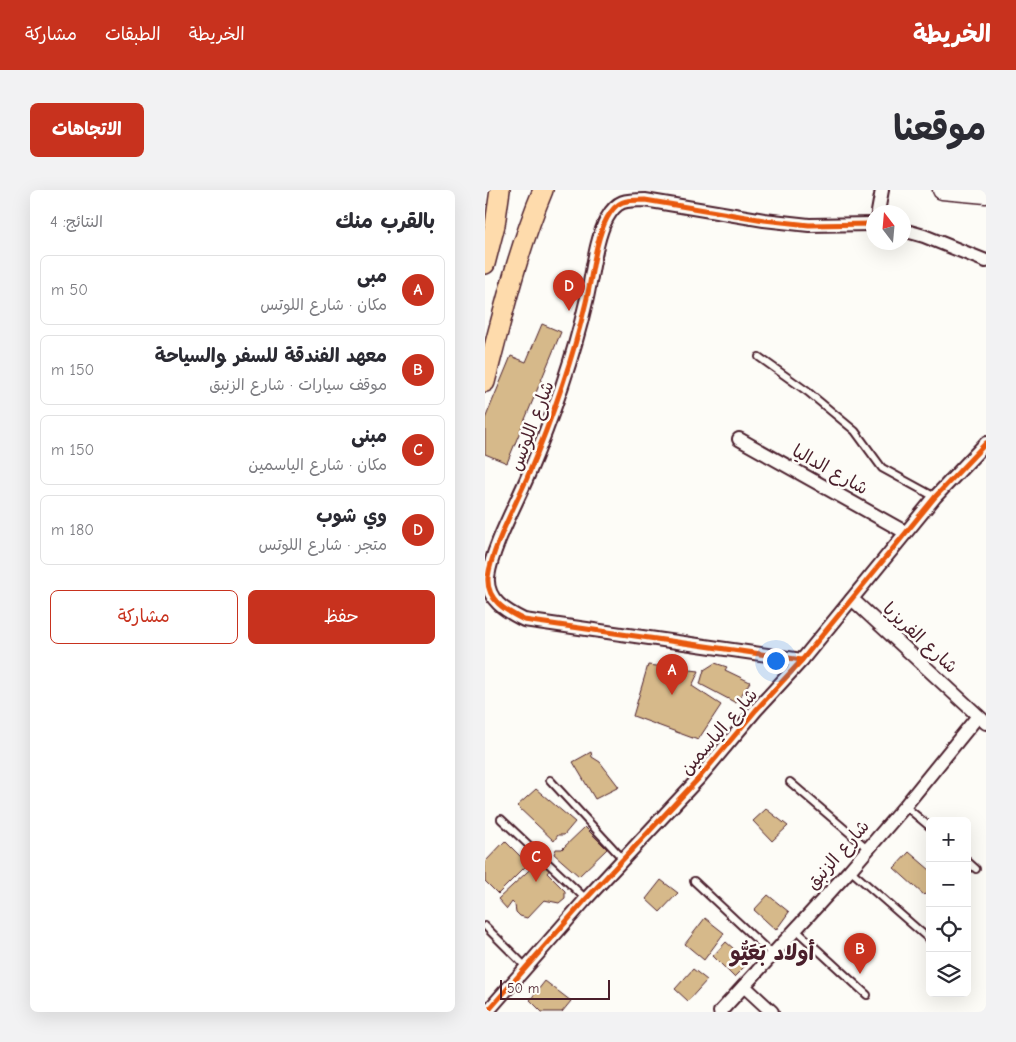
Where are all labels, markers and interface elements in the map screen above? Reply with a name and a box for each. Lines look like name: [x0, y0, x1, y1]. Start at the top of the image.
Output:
text: الخريطة: [913, 20, 991, 48]
text: مشاركة: [25, 24, 77, 45]
text: الطبقات: [105, 24, 161, 45]
text: الخريطة: [189, 24, 245, 45]
button: الاتجاهات: [30, 103, 144, 157]
text: موقعنا: [893, 108, 986, 149]
north arrow: [866, 205, 911, 250]
text: بالقرب منك: [335, 209, 435, 233]
text: النتائج: 4: [50, 213, 103, 231]
text: مبى: [357, 265, 387, 287]
pin: D: [553, 270, 585, 311]
text: 50 m: [51, 281, 88, 299]
text: A: [414, 281, 422, 299]
text: مكان · شارع اللوتس: [260, 296, 387, 314]
text: معهد الفندقة للسفر والسياحة: [155, 345, 387, 367]
text: 150 m: [51, 361, 94, 379]
text: B: [413, 361, 423, 379]
text: موقف سيارات · شارع الزنبق: [209, 376, 387, 394]
street label: شارع اللوتس: [505, 378, 560, 474]
text: مبنى: [351, 425, 387, 447]
text: 150 m: [51, 441, 94, 459]
text: C: [413, 441, 423, 459]
street label: شارع الداليا: [788, 441, 872, 500]
text: مكان · شارع الياسمين: [248, 456, 387, 474]
text: وي شوب: [316, 505, 387, 527]
text: 180 m: [51, 521, 94, 539]
text: D: [413, 521, 423, 539]
text: متجر · شارع اللوتس: [259, 536, 387, 554]
button: مشاركة: [50, 590, 238, 644]
button: حفظ: [248, 590, 435, 644]
street label: شارع الفريزيا: [878, 598, 962, 678]
your location: [763, 648, 789, 674]
pin: A: [656, 654, 688, 695]
street label: شارع الياسمين: [676, 685, 763, 780]
street label: شارع الزنبق: [802, 816, 875, 895]
map controls: [926, 817, 971, 997]
button: +: [926, 817, 971, 862]
pin: C: [520, 841, 552, 882]
button: −: [926, 862, 971, 907]
button: locate: [926, 907, 971, 952]
pin: B: [844, 933, 876, 974]
district label: أولاد بَعَيُّو: [729, 939, 815, 967]
button: layers: [926, 952, 971, 997]
scale bar: [500, 977, 610, 1000]
text: 50 m: [507, 980, 539, 997]

